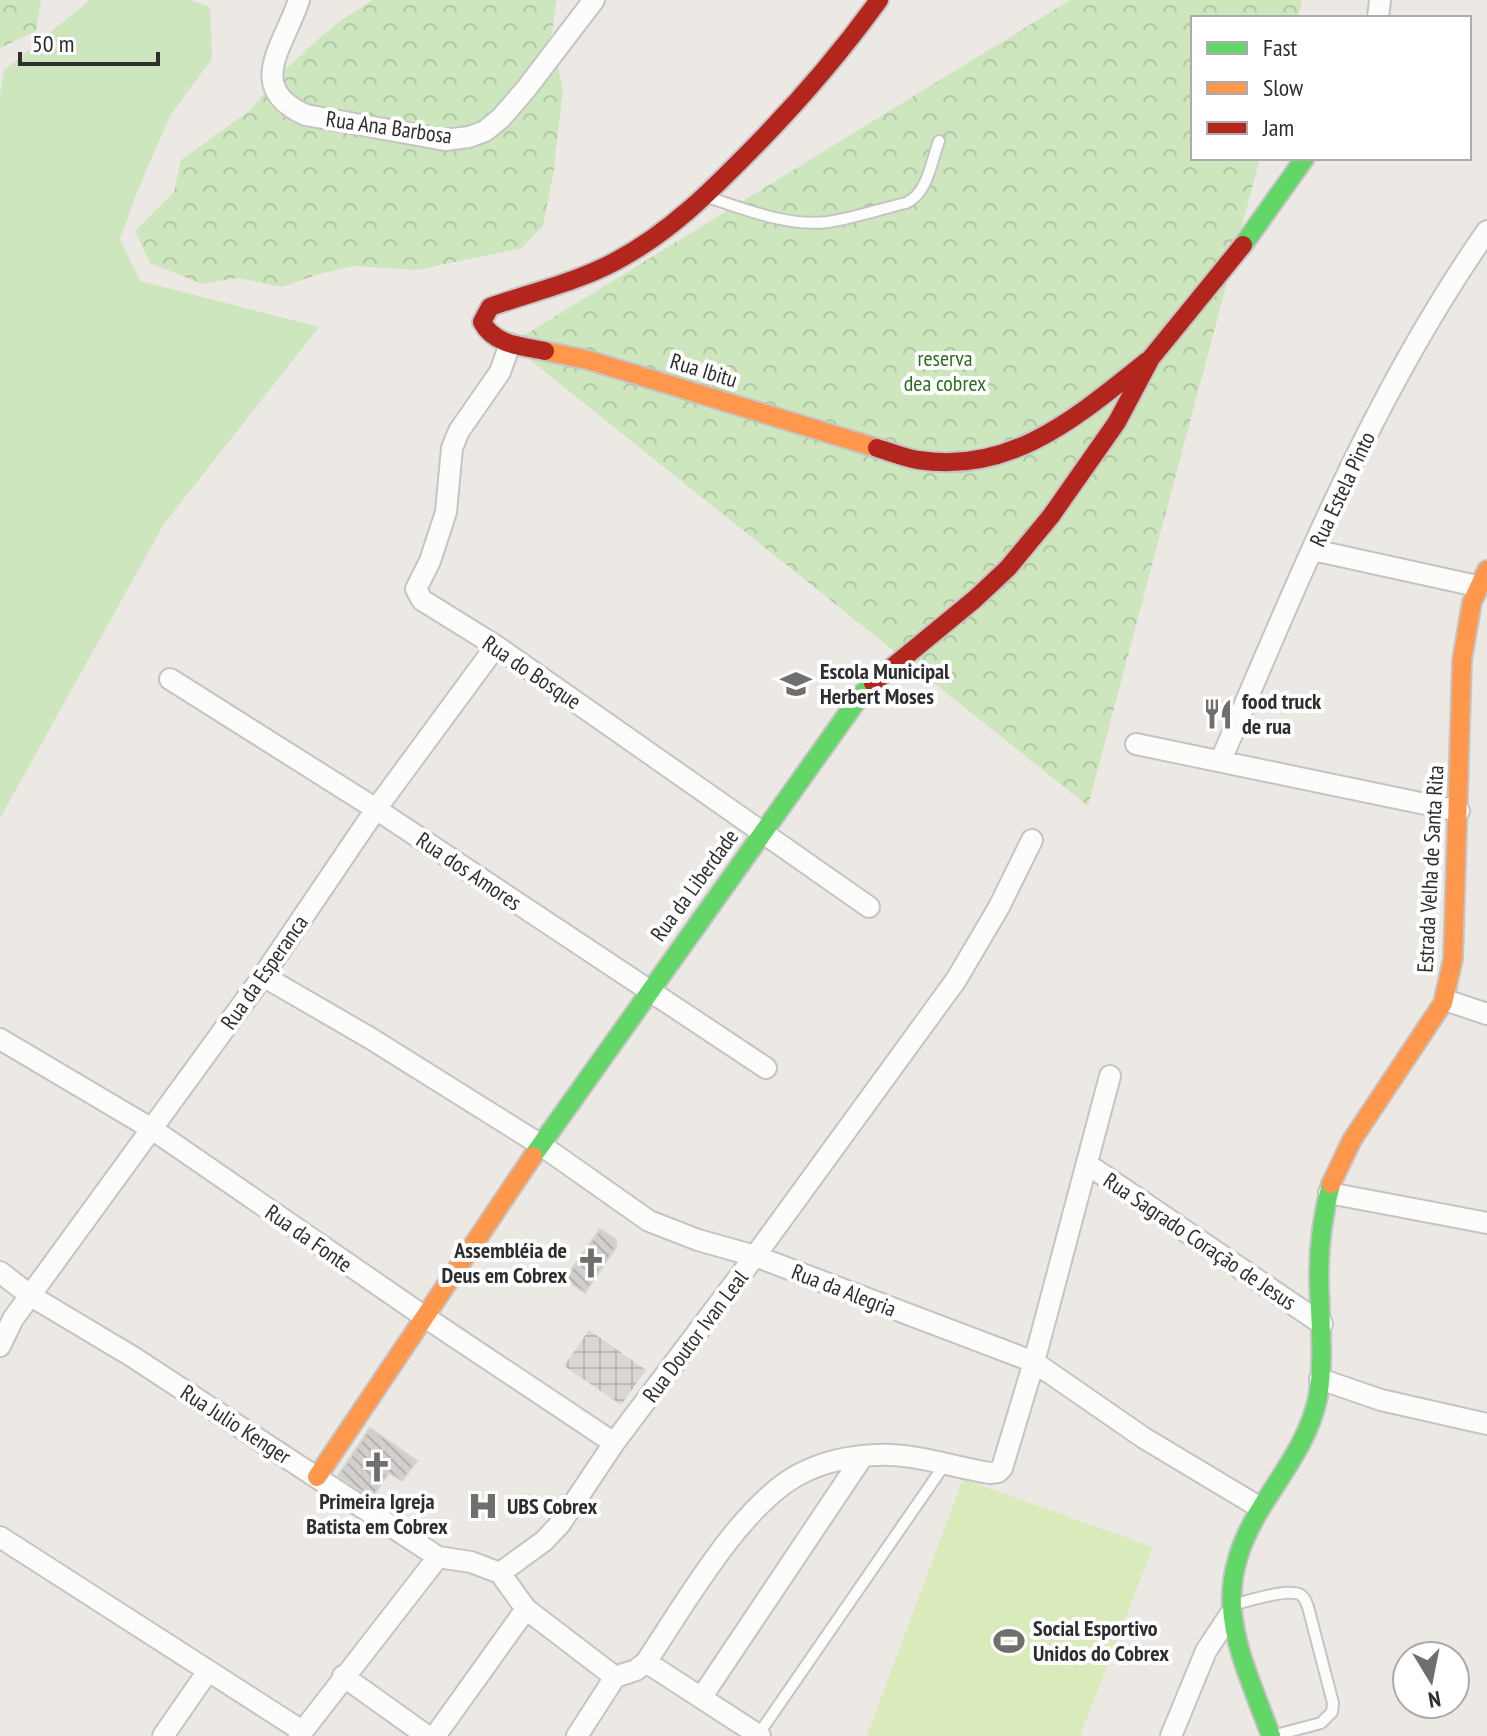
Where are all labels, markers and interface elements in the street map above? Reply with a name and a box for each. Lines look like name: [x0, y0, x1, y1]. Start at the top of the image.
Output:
scale bar: [20, 16, 158, 66]
legend: [1191, 16, 1471, 160]
text: 50 m: [32, 28, 74, 59]
text: Fast: [1263, 32, 1298, 63]
text: Slow: [1263, 72, 1304, 103]
street label: Rua Ana Barbosa: [324, 104, 454, 150]
text: Jam: [1262, 112, 1294, 143]
park label: reserva dea cobrex: [904, 344, 986, 397]
street label: Rua Ibitu: [667, 347, 741, 393]
street label: Rua Estela Pinto: [1303, 427, 1381, 551]
street label: Rua do Bosque: [477, 629, 587, 715]
place label: Escola Municipal Herbert Moses: [820, 657, 950, 710]
school or university icon: Escola Municipal Herbert Moses: [779, 667, 813, 701]
place label: food truck de rua: [1242, 687, 1322, 740]
restaurant icon: food truck de rua: [1201, 697, 1235, 731]
street label: Estrada Velha de Santa Rita: [1411, 765, 1449, 973]
street label: Rua da Liberdade: [644, 823, 744, 947]
street label: Rua dos Amores: [411, 826, 527, 916]
street label: Rua da Esperanca: [214, 909, 314, 1035]
street label: Rua Sagrado Coração de Jesus: [1098, 1166, 1302, 1316]
street label: Rua da Fonte: [260, 1198, 358, 1278]
place label: Assembléia de Deus em Cobrex: [441, 1236, 567, 1289]
church icon: Assembléia de Deus em Cobrex: [574, 1246, 608, 1280]
street label: Rua da Alegria: [788, 1257, 900, 1323]
street label: Rua Doutor Ivan Leal: [636, 1264, 754, 1408]
street label: Rua Julio Kenger: [176, 1378, 296, 1470]
church icon: Primeira Igreja Batista em Cobrex: [360, 1450, 394, 1484]
place label: Primeira Igreja Batista em Cobrex: [306, 1487, 448, 1540]
hospital icon: UBS Cobrex: [466, 1489, 500, 1523]
place label: UBS Cobrex: [507, 1492, 597, 1520]
place label: Social Esportivo Unidos do Cobrex: [1033, 1614, 1169, 1667]
sports icon: Social Esportivo Unidos do Cobrex: [992, 1624, 1026, 1658]
north arrow: [1391, 1640, 1471, 1720]
text: N: [1426, 1685, 1443, 1715]

